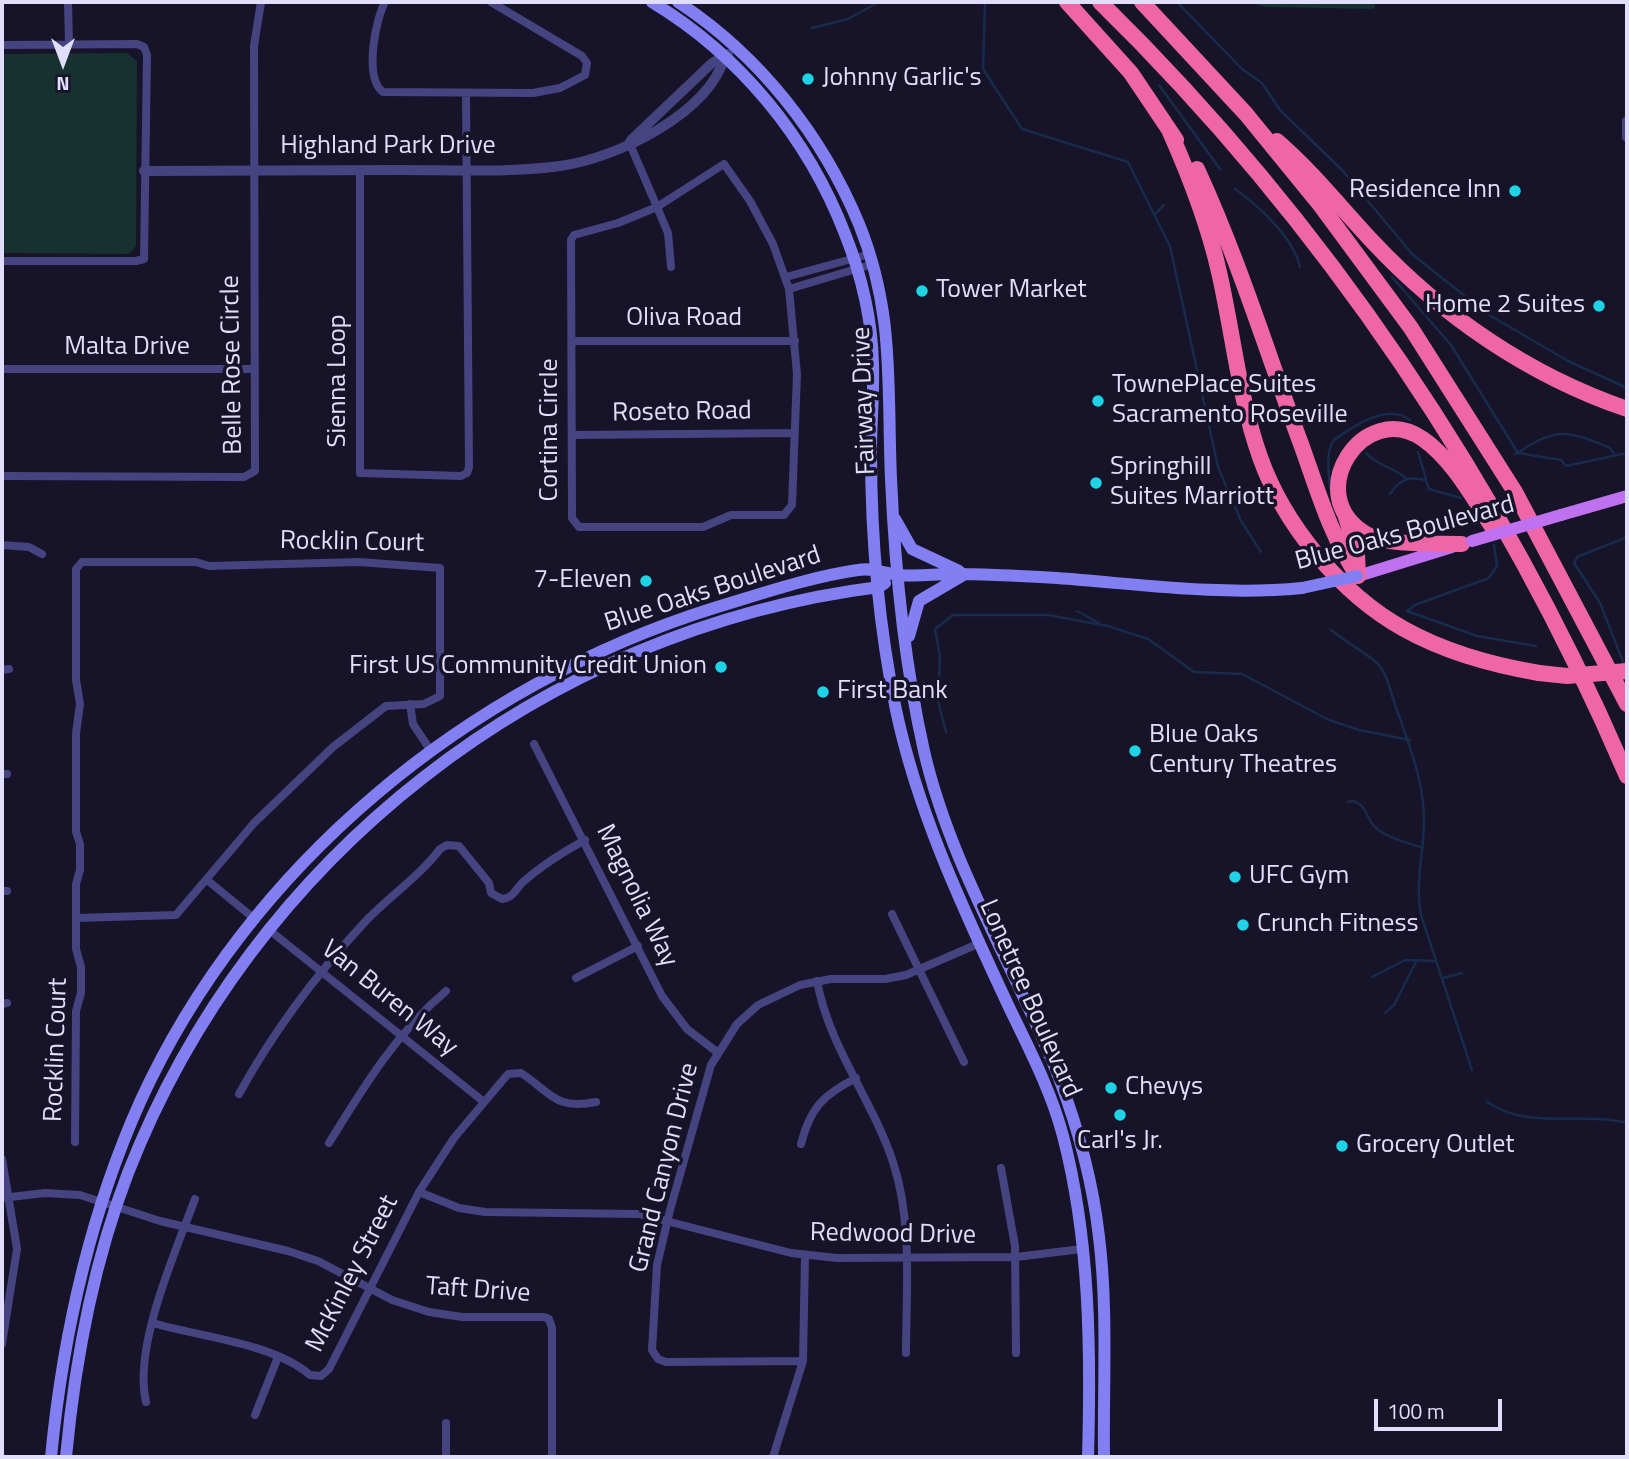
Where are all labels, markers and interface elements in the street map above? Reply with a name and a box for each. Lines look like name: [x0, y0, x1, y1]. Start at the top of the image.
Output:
north arrow: [28, 28, 98, 98]
place label: Johnny Garlic's: [822, 63, 982, 95]
text: N: [56, 70, 70, 99]
marker: Johnny Garlic's: [800, 71, 816, 87]
street label: Highland Park Drive: [280, 131, 496, 163]
place label: Residence Inn: [1349, 175, 1501, 207]
marker: Residence Inn: [1507, 183, 1523, 199]
street label: Belle Rose Circle: [216, 275, 250, 455]
place label: Tower Market: [936, 275, 1087, 307]
marker: Tower Market: [914, 283, 930, 299]
place label: Home 2 Suites: [1425, 290, 1585, 322]
marker: Home 2 Suites: [1591, 298, 1607, 314]
street label: Oliva Road: [626, 303, 742, 335]
street label: Sienna Loop: [323, 314, 355, 448]
street label: Fairway Drive: [847, 326, 883, 476]
street label: Malta Drive: [64, 332, 190, 364]
street label: Cortina Circle: [535, 358, 567, 502]
place label: TownePlace Suites Sacramento Roseville: [1112, 370, 1348, 432]
marker: TownePlace Suites Sacramento Roseville: [1090, 393, 1106, 409]
street label: Roseto Road: [612, 396, 752, 430]
place label: Springhill Suites Marriott: [1110, 452, 1274, 514]
marker: Springhill Suites Marriott: [1088, 475, 1104, 491]
street label: Blue Oaks Boulevard: [1292, 490, 1518, 578]
street label: Rocklin Court: [280, 526, 424, 560]
street label: Blue Oaks Boulevard: [601, 540, 825, 640]
place label: 7-Eleven: [533, 565, 632, 597]
marker: 7-Eleven: [638, 573, 654, 589]
place label: First US Community Credit Union: [349, 651, 707, 683]
marker: First US Community Credit Union: [713, 659, 729, 675]
place label: First Bank: [837, 676, 948, 708]
marker: First Bank: [815, 684, 831, 700]
place label: Blue Oaks Century Theatres: [1149, 720, 1337, 782]
marker: Blue Oaks Century Theatres: [1127, 743, 1143, 759]
street label: Magnolia Way: [588, 820, 684, 972]
place label: UFC Gym: [1249, 861, 1349, 893]
marker: UFC Gym: [1227, 869, 1243, 885]
street label: Lonetree Boulevard: [971, 895, 1087, 1103]
place label: Crunch Fitness: [1257, 909, 1419, 941]
marker: Crunch Fitness: [1235, 917, 1251, 933]
street label: Van Buren Way: [314, 934, 464, 1064]
street label: Rocklin Court: [39, 977, 75, 1123]
street label: Grand Canyon Drive: [624, 1060, 706, 1276]
place label: Chevys: [1125, 1072, 1203, 1104]
marker: Chevys: [1103, 1080, 1119, 1096]
marker: Carl's Jr.: [1112, 1107, 1128, 1123]
place label: Carl's Jr.: [1077, 1126, 1163, 1158]
place label: Grocery Outlet: [1356, 1130, 1514, 1162]
marker: Grocery Outlet: [1334, 1138, 1350, 1154]
street label: McKinley Street: [300, 1190, 406, 1358]
street label: Redwood Drive: [810, 1218, 976, 1252]
street label: Taft Drive: [425, 1272, 531, 1310]
scale bar: [1377, 1386, 1505, 1430]
text: 100 m: [1387, 1395, 1444, 1427]

